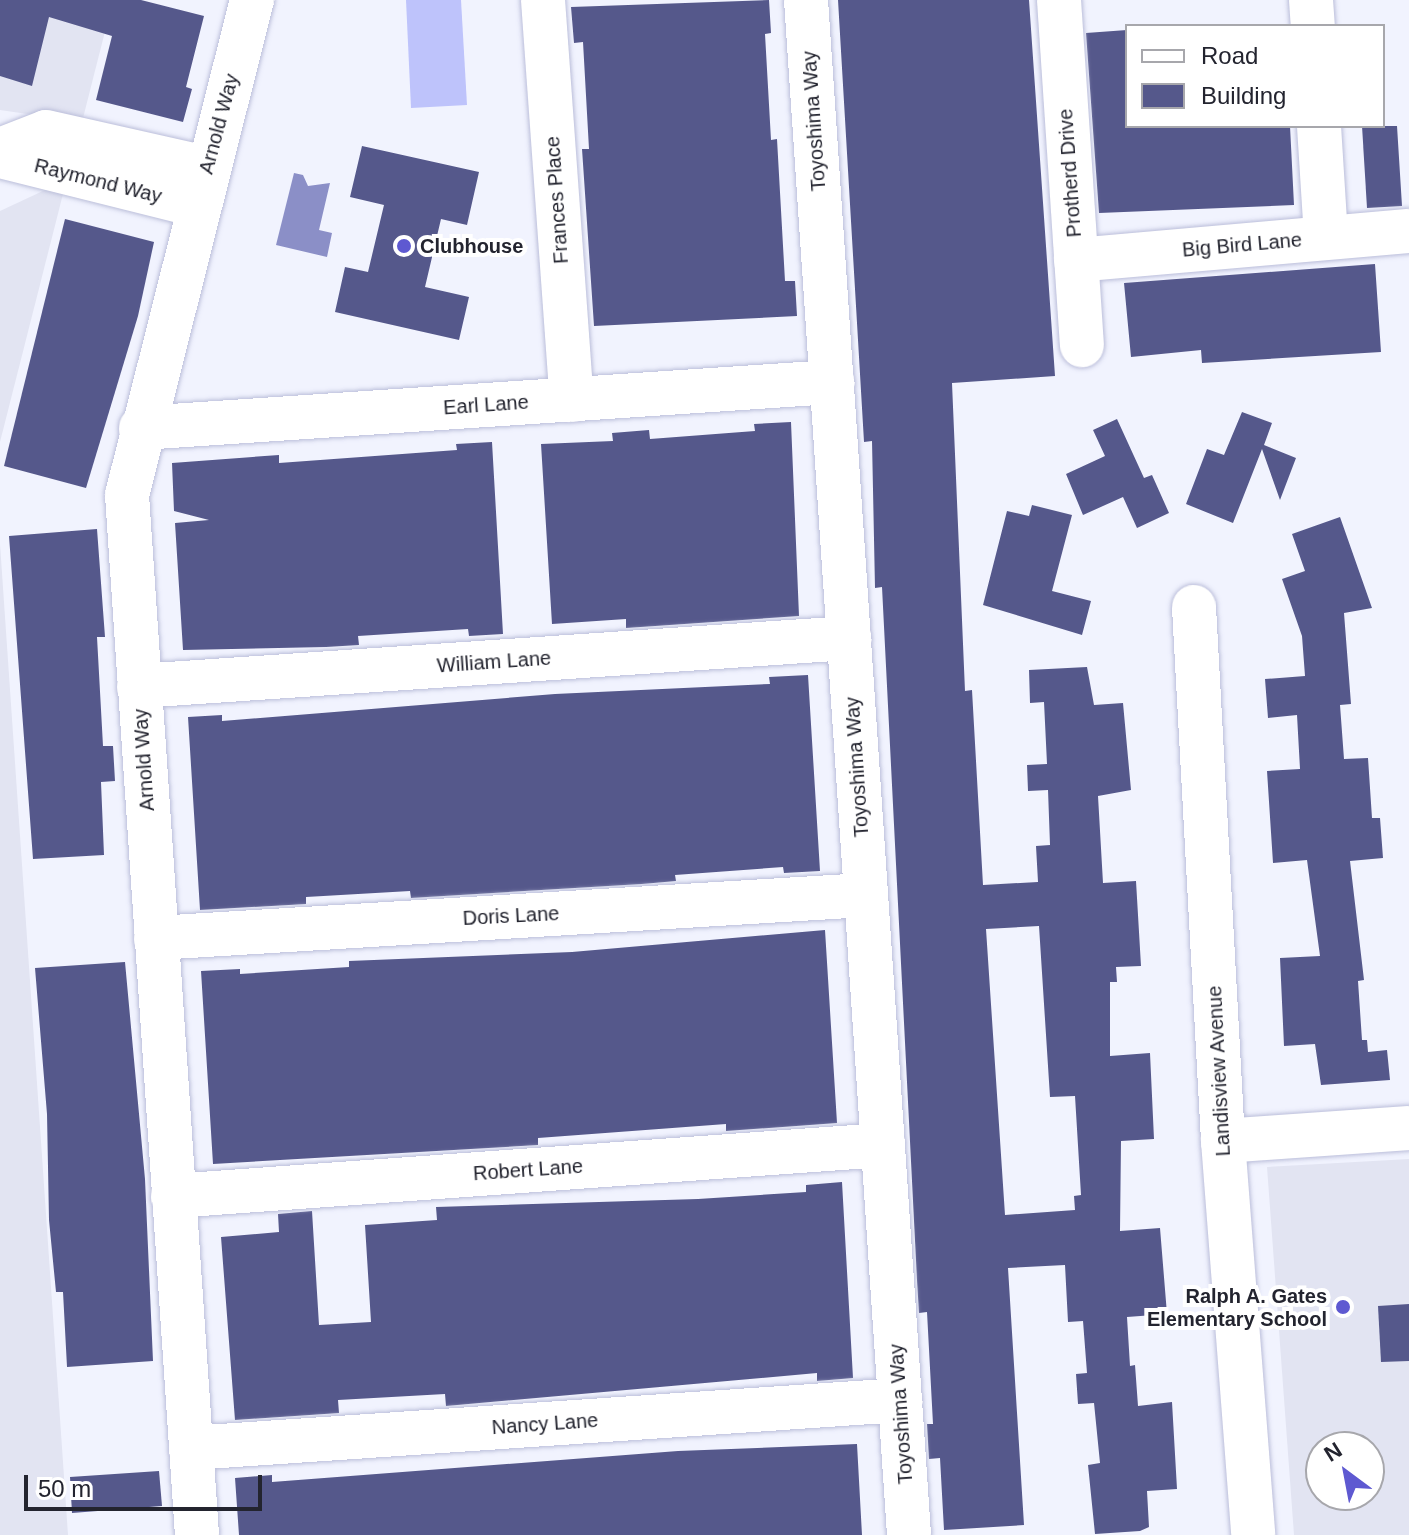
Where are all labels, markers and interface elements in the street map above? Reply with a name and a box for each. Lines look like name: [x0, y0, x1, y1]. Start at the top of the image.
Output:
legend: [1125, 24, 1385, 128]
text: Road: [1201, 42, 1258, 69]
street label: Toyoshima Way: [797, 50, 831, 192]
street label: Arnold Way: [194, 71, 244, 177]
text: Building: [1201, 82, 1286, 109]
street label: Protherd Drive: [1054, 108, 1086, 238]
street label: Frances Place: [541, 135, 573, 265]
street label: Raymond Way: [32, 154, 164, 208]
street label: Big Bird Lane: [1181, 228, 1303, 262]
place label: Clubhouse: [420, 234, 523, 258]
marker: Clubhouse: [395, 237, 413, 255]
street label: Earl Lane: [442, 390, 530, 420]
street label: William Lane: [436, 646, 552, 678]
street label: Toyoshima Way: [840, 696, 874, 838]
street label: Arnold Way: [128, 708, 160, 812]
street label: Doris Lane: [462, 901, 560, 931]
street label: Landisview Avenue: [1203, 985, 1235, 1157]
street label: Robert Lane: [472, 1154, 584, 1186]
place label: Ralph A. Gates Elementary School: [1147, 1284, 1327, 1331]
marker: Ralph A. Gates Elementary School: [1334, 1298, 1352, 1316]
street label: Toyoshima Way: [884, 1343, 918, 1485]
street label: Nancy Lane: [491, 1408, 599, 1440]
north arrow: [1305, 1431, 1385, 1511]
text: N: [1320, 1437, 1346, 1467]
scale bar: [28, 1459, 266, 1509]
text: 50 m: [38, 1475, 91, 1502]

